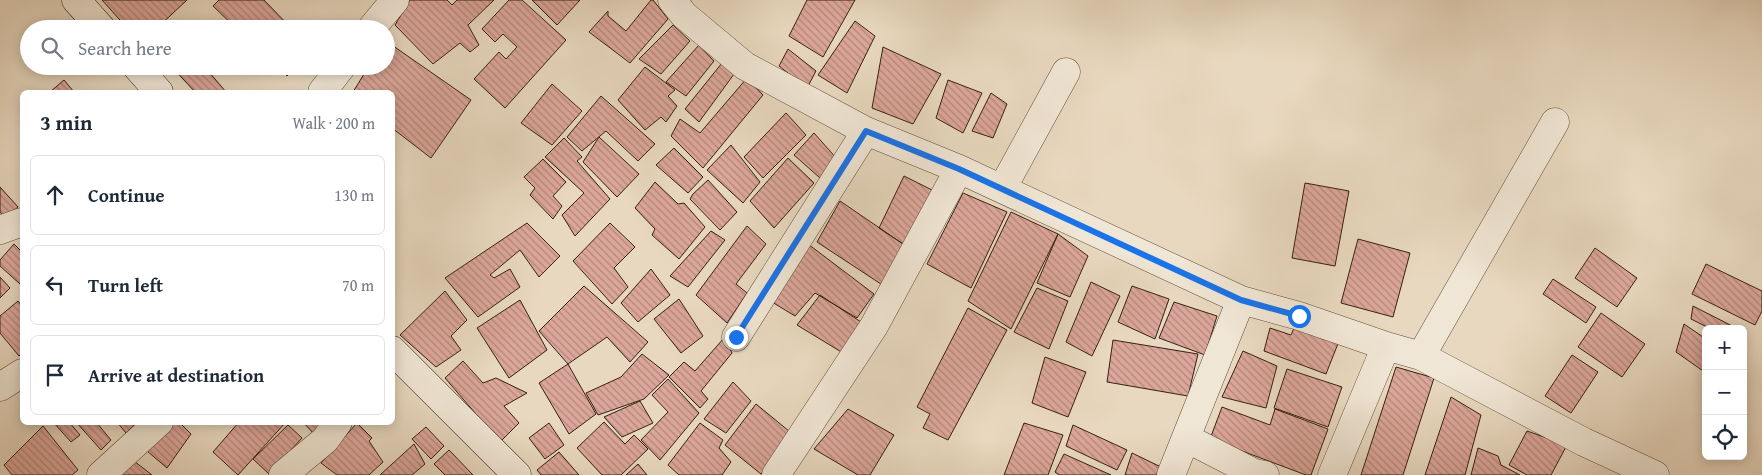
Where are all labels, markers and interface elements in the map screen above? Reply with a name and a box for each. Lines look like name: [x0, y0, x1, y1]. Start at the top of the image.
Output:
search box: [20, 20, 395, 75]
icon: search: [38, 34, 66, 62]
text: Search here: [78, 34, 172, 62]
text: 3 min: [40, 107, 92, 138]
text: Walk · 200 m: [292, 111, 375, 135]
icon: ahead: [41, 181, 69, 209]
text: Continue: [88, 181, 165, 209]
text: 130 m: [334, 183, 374, 207]
icon: left: [41, 271, 69, 299]
text: Turn left: [88, 271, 163, 299]
text: 70 m: [342, 273, 374, 297]
route start: [1288, 305, 1311, 328]
map controls: [1702, 325, 1747, 460]
button: +: [1702, 325, 1747, 370]
route end: [725, 326, 748, 349]
icon: arrive: [41, 361, 69, 389]
text: Arrive at destination: [88, 361, 264, 389]
button: −: [1702, 370, 1747, 415]
button: locate: [1702, 415, 1747, 460]

